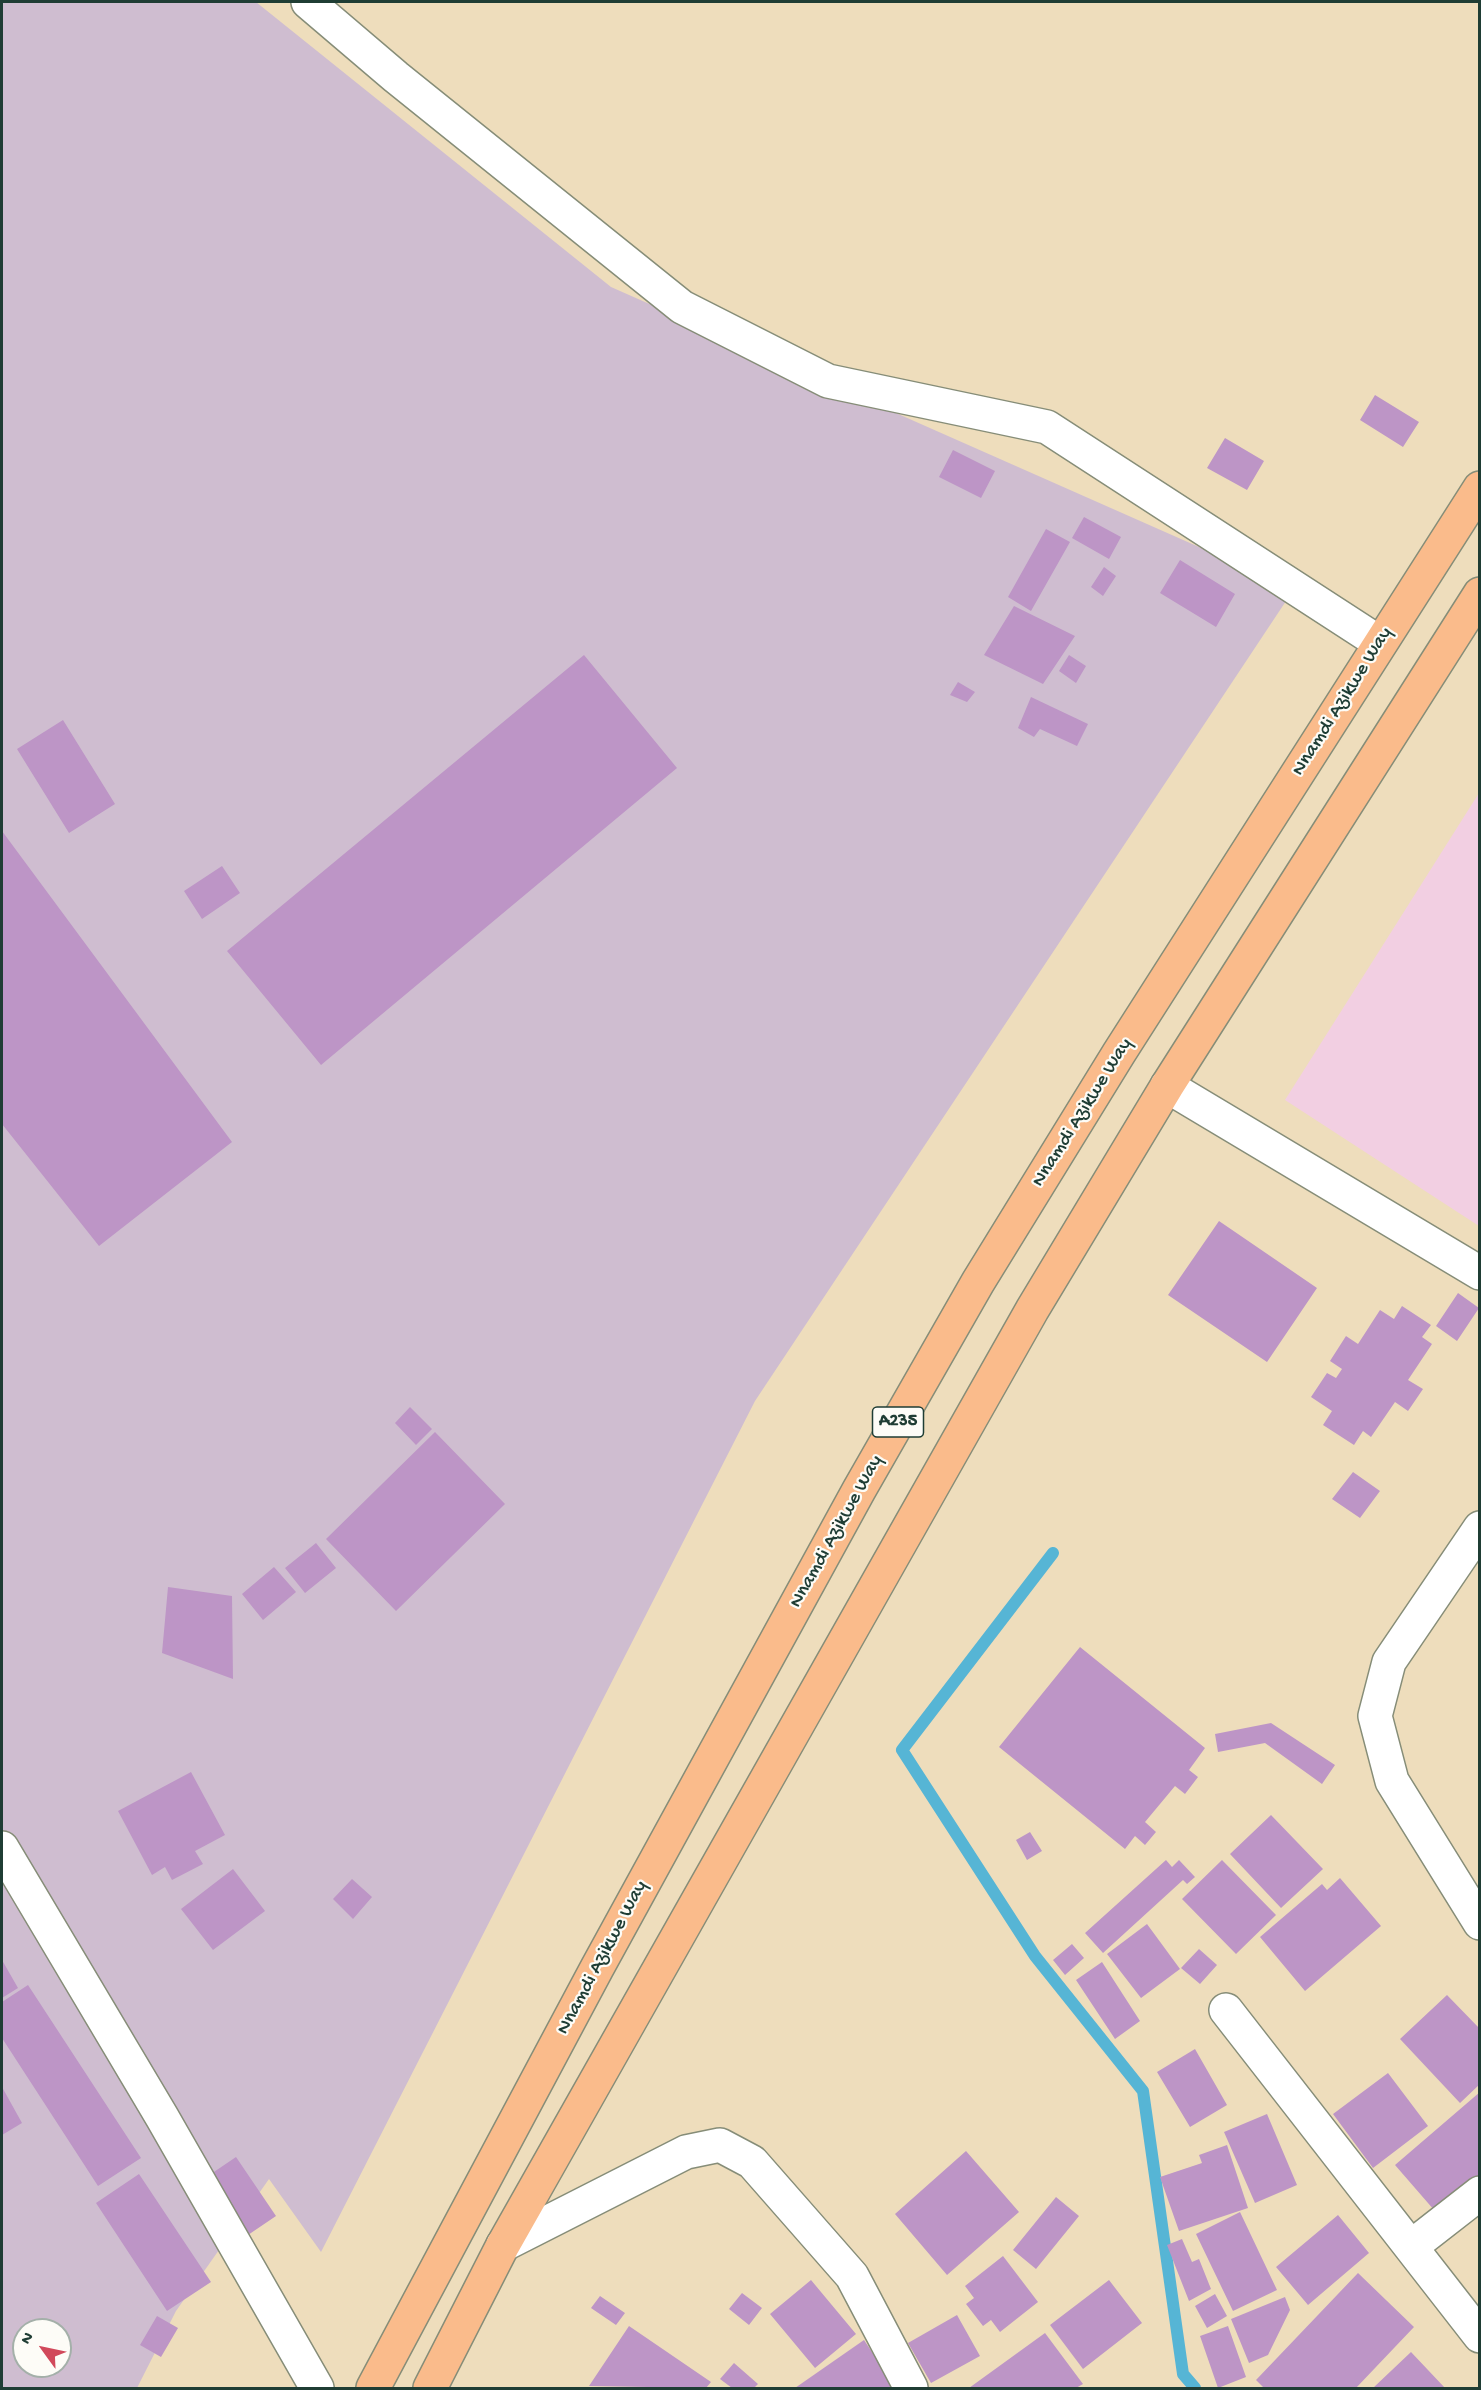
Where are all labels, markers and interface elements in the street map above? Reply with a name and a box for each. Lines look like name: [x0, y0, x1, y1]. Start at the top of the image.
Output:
street label: Nnamdi Azikwe Way: [1288, 623, 1398, 781]
street label: Nnamdi Azikwe Way: [1028, 1034, 1138, 1192]
road number: A235: [872, 1407, 924, 1437]
street label: Nnamdi Azikwe Way: [785, 1451, 889, 1613]
street label: Nnamdi Azikwe Way: [552, 1877, 654, 2039]
north arrow: [12, 2318, 72, 2378]
text: N: [17, 2329, 39, 2349]

